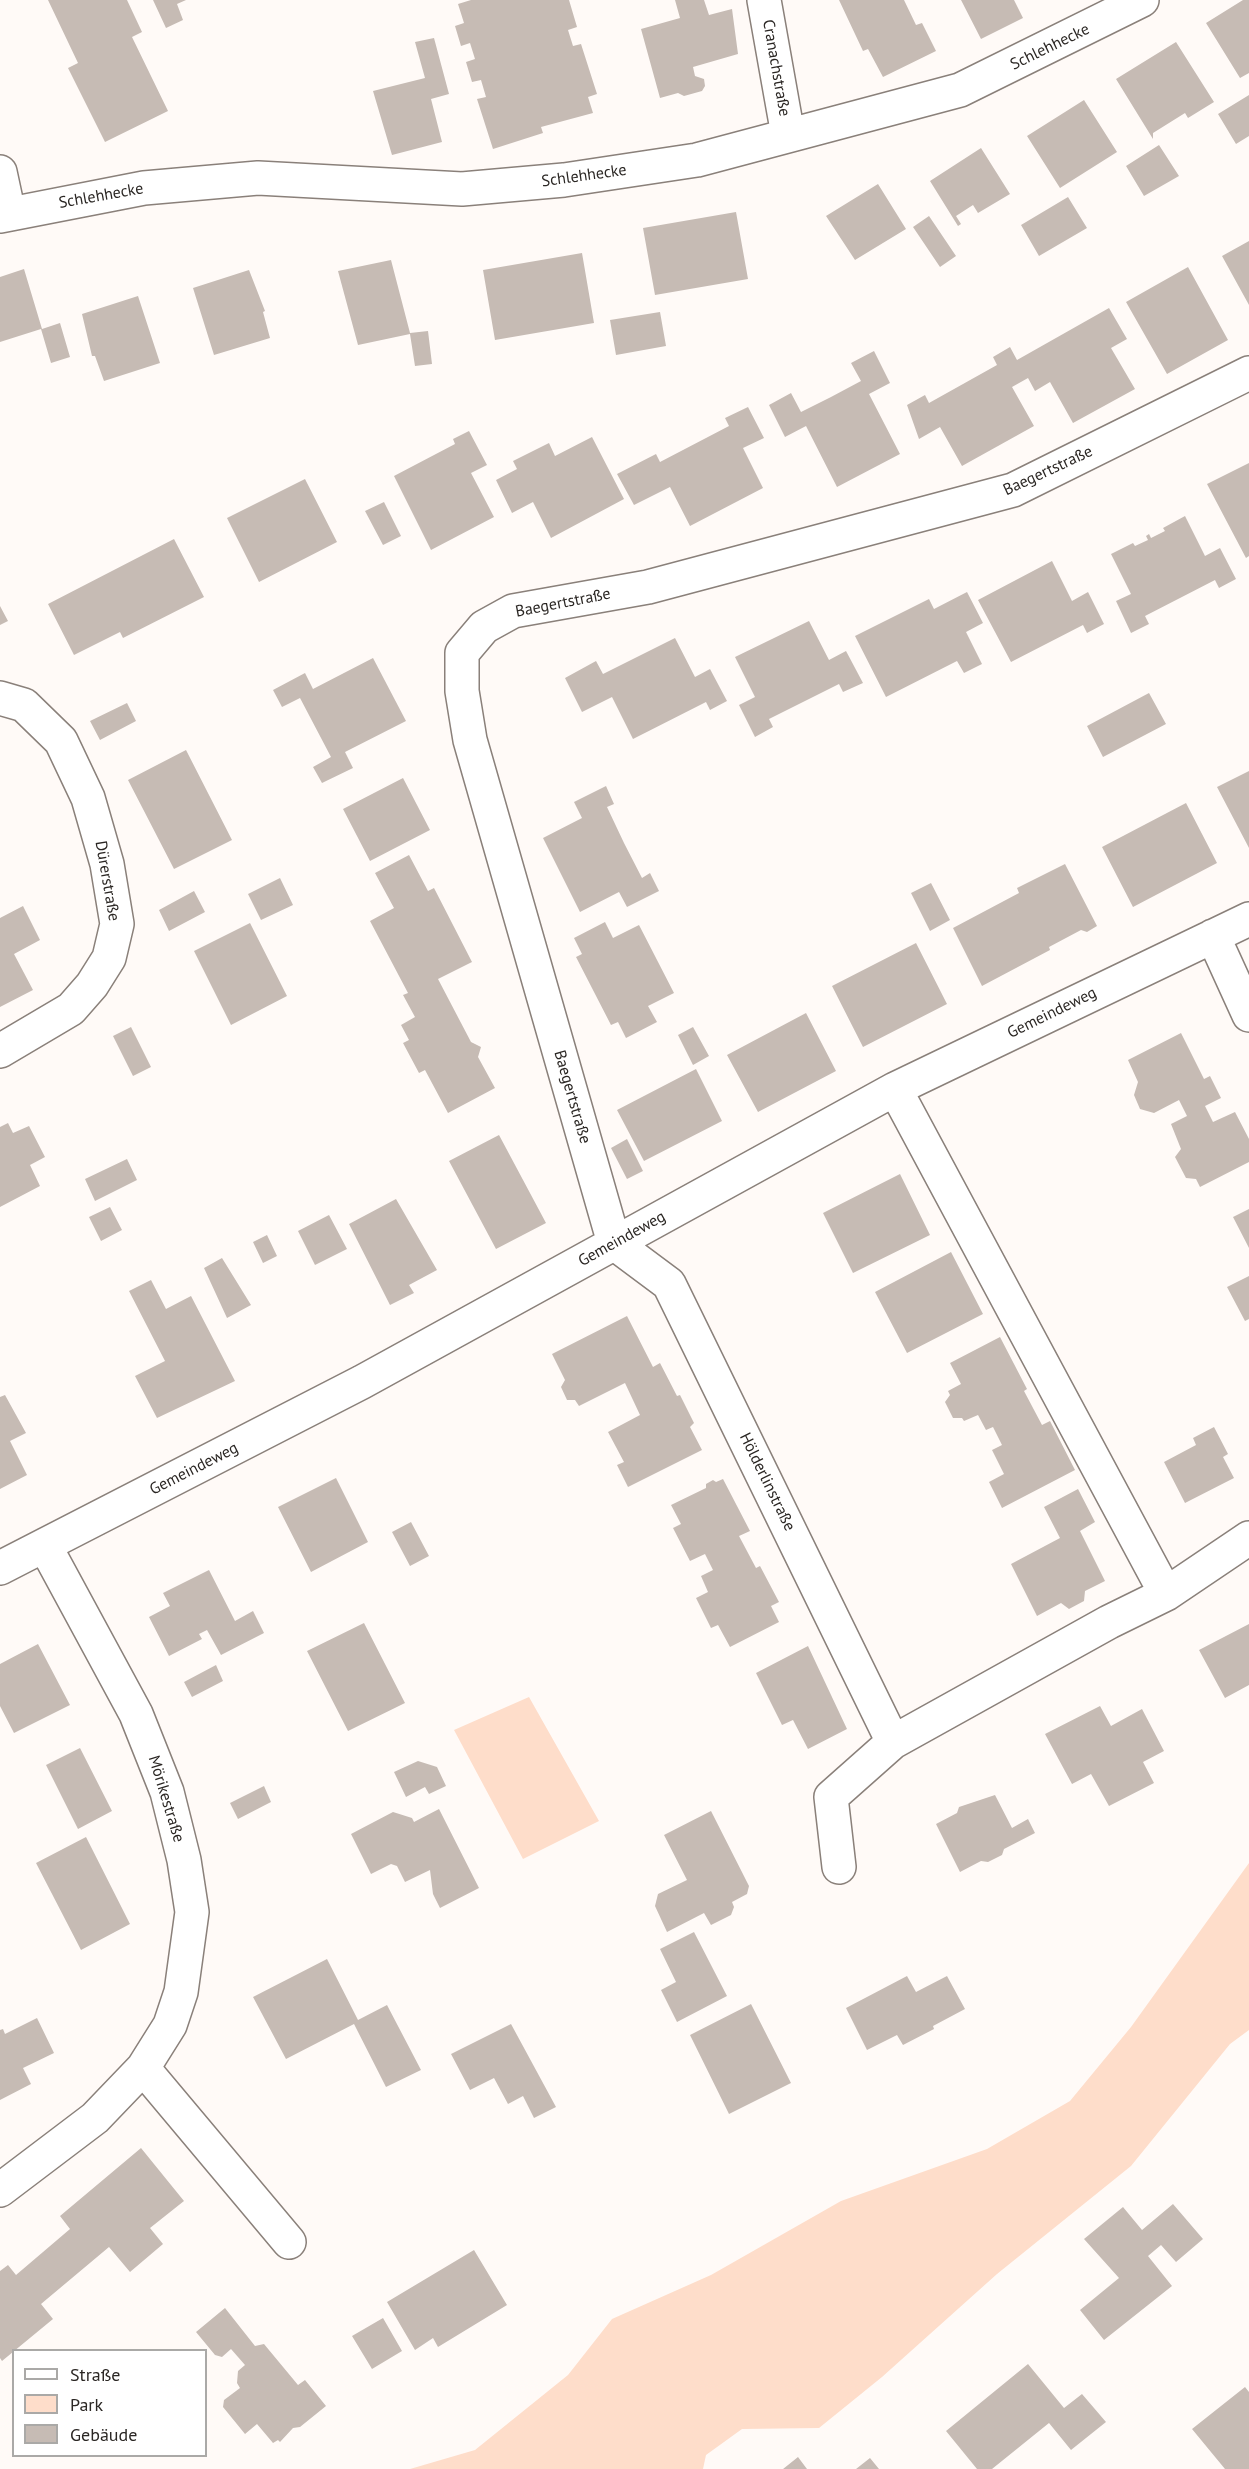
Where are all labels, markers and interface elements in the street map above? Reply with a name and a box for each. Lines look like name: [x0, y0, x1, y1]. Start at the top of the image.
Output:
street label: Cranachstraße: [758, 18, 794, 118]
street label: Schlehhecke: [1007, 20, 1093, 74]
street label: Schlehhecke: [540, 161, 628, 191]
street label: Schlehhecke: [57, 179, 145, 213]
street label: Baegertstraße: [1000, 442, 1096, 500]
street label: Baegertstraße: [514, 584, 612, 622]
street label: Dürerstraße: [90, 839, 124, 923]
street label: Gemeindeweg: [1004, 983, 1100, 1043]
street label: Baegertstraße: [549, 1048, 595, 1146]
street label: Gemeindeweg: [575, 1207, 669, 1271]
street label: Hölderlinstraße: [735, 1430, 799, 1534]
street label: Gemeindeweg: [147, 1438, 241, 1500]
street label: Mörikestraße: [144, 1753, 188, 1845]
legend: [12, 2349, 207, 2457]
text: Straße: [70, 2363, 121, 2386]
text: Park: [70, 2393, 103, 2416]
text: Gebäude: [70, 2423, 137, 2446]

